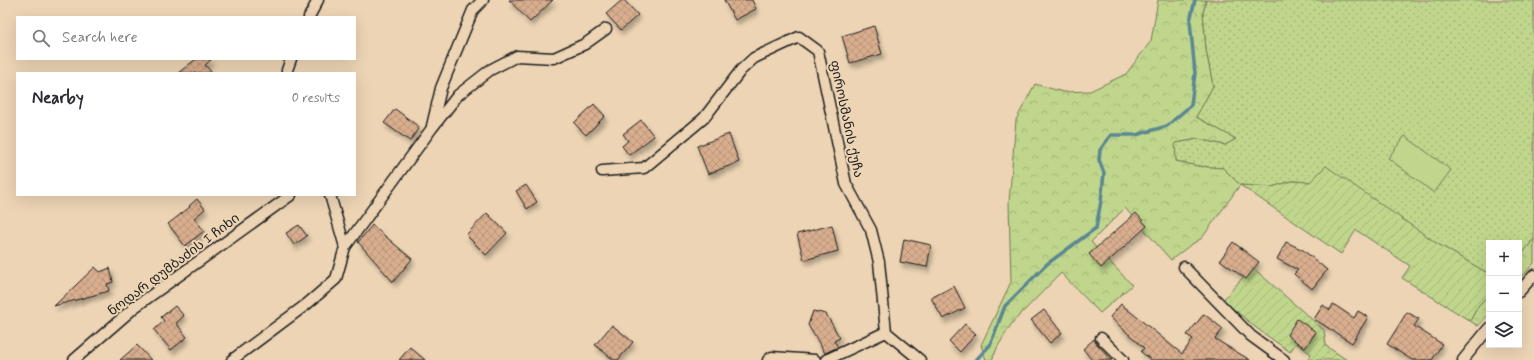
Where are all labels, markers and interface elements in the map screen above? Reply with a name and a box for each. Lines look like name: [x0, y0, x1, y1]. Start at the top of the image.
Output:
search box: [16, 16, 356, 60]
icon: search: [30, 27, 52, 49]
text: Search here: [62, 28, 138, 48]
street label: ფიროსმანის ქუჩა: [825, 59, 867, 179]
text: Nearby: [32, 87, 84, 109]
text: 0 results: [292, 90, 340, 107]
street label: ნოდარ დუმბაძის I ჩიხი: [105, 210, 243, 320]
map controls: [1486, 240, 1522, 348]
button: +: [1486, 240, 1522, 276]
button: −: [1486, 276, 1522, 312]
button: layers: [1486, 312, 1522, 348]

